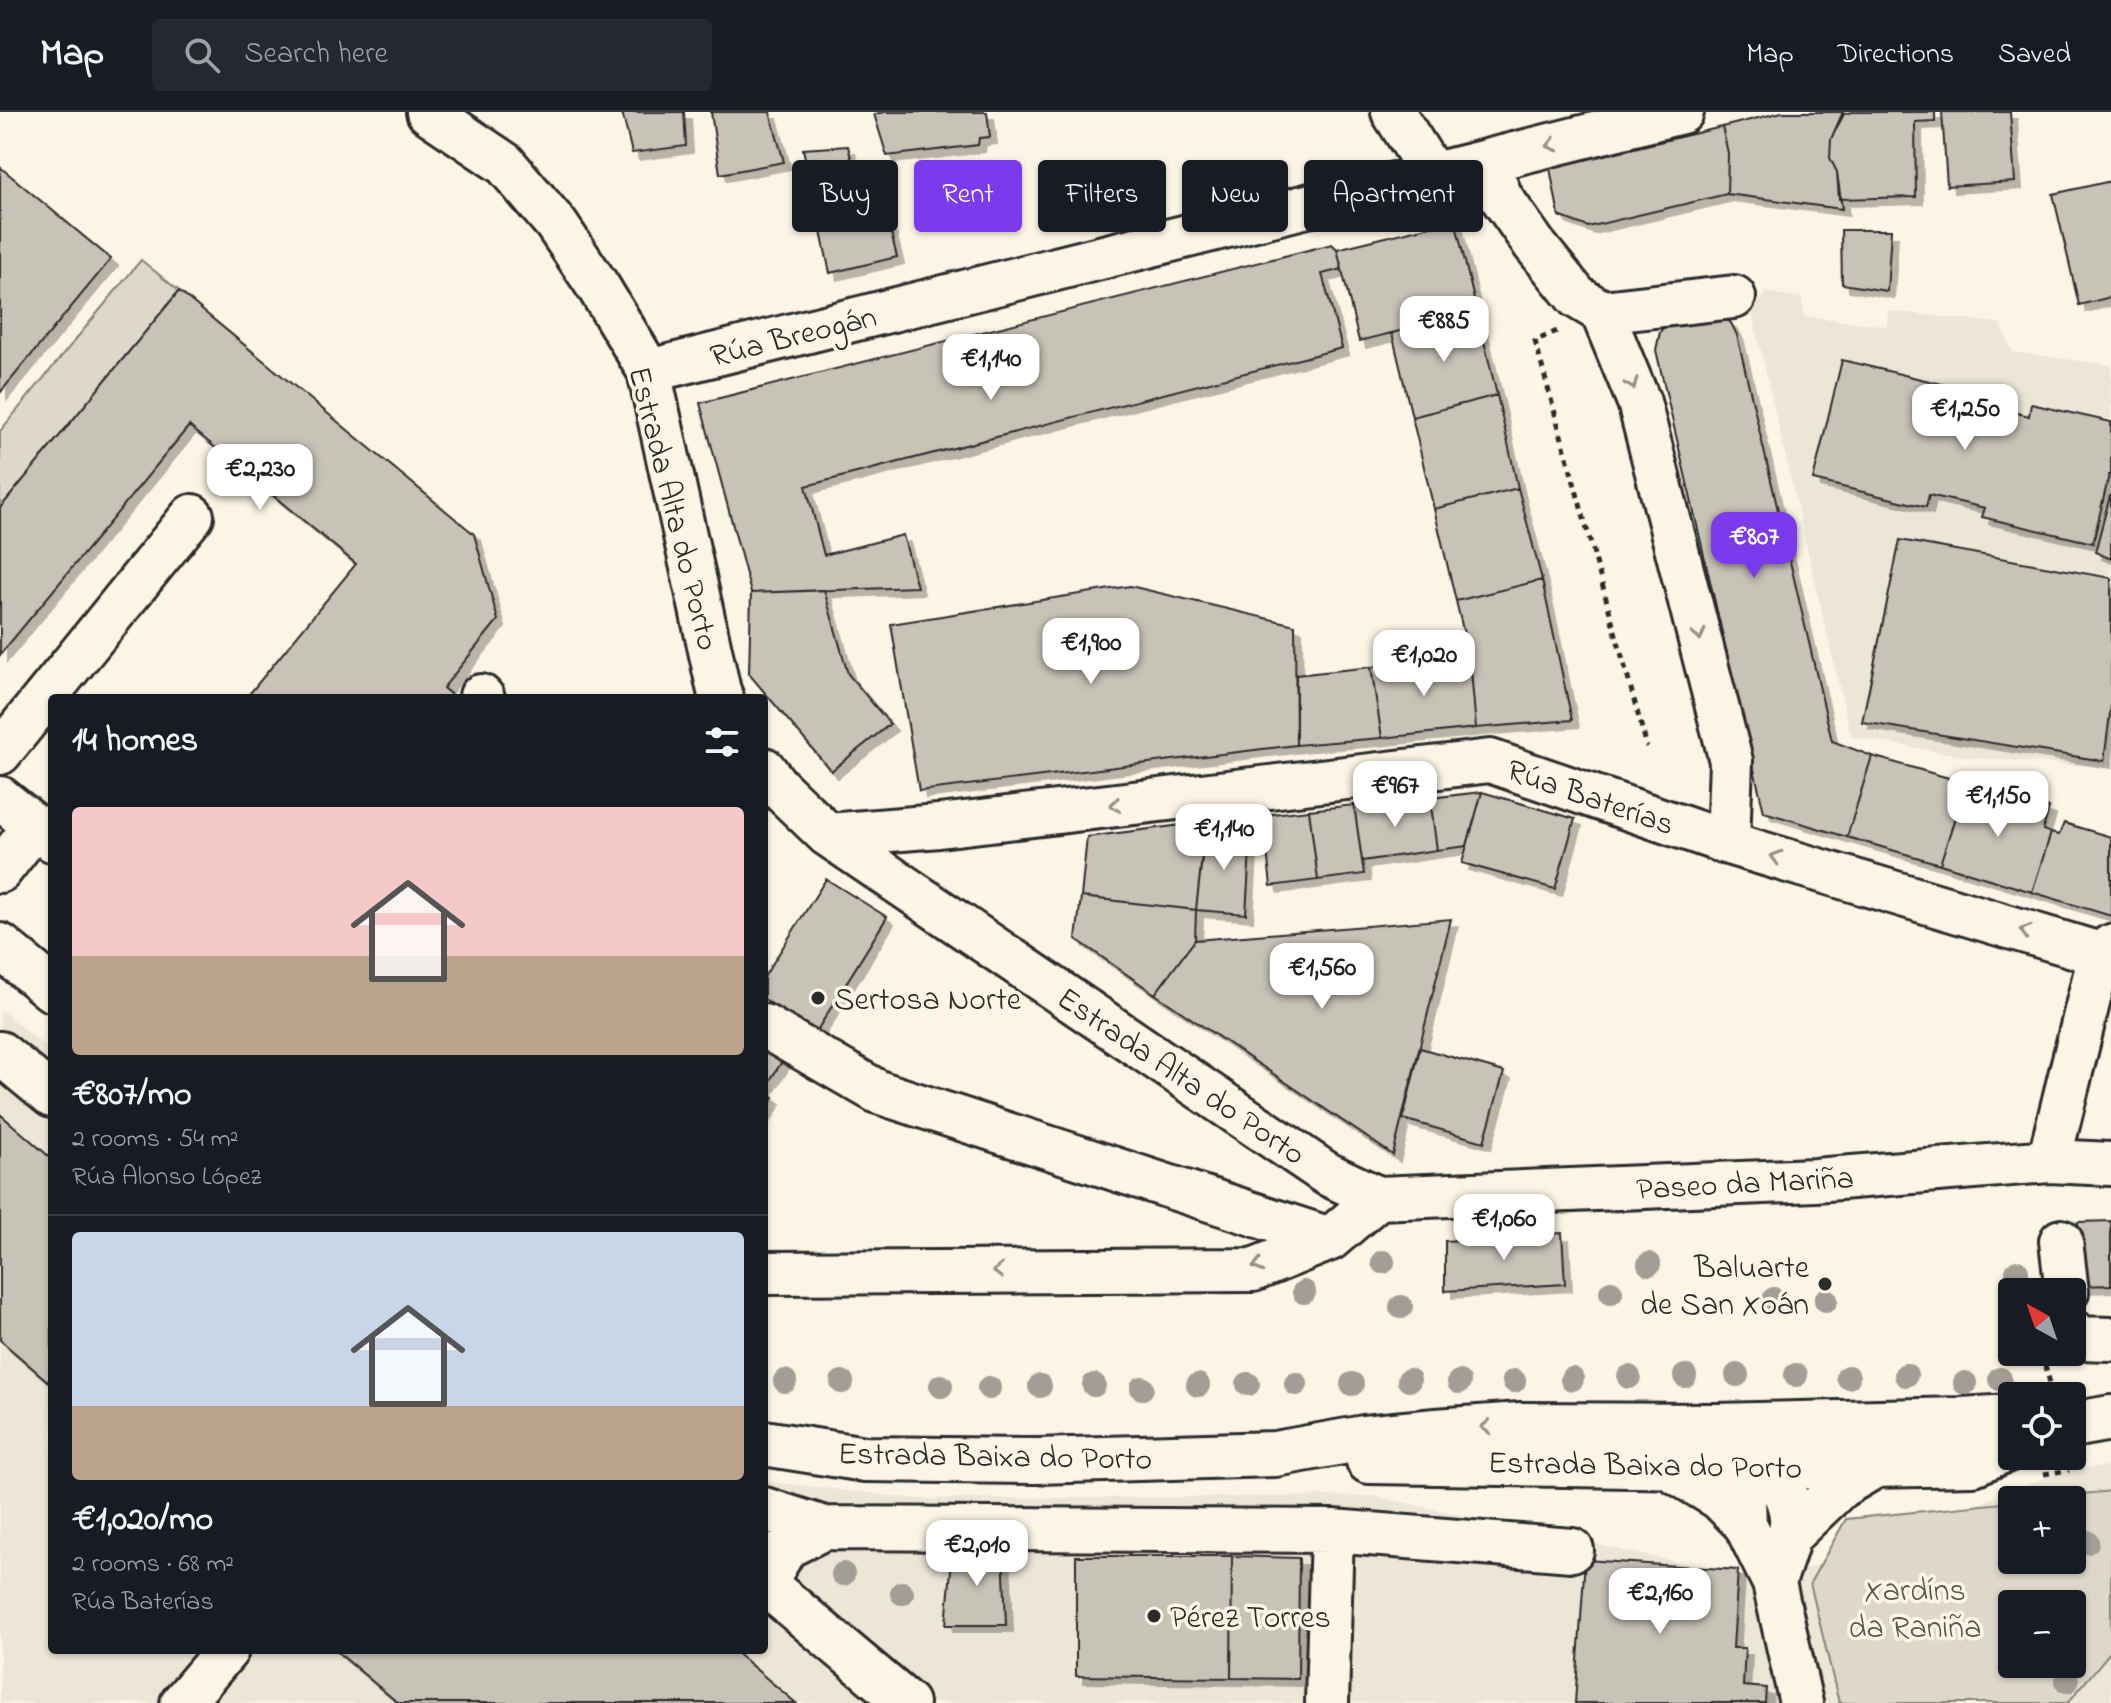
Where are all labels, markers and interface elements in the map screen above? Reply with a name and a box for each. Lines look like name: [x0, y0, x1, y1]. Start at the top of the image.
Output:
search box: [152, 19, 712, 91]
text: Map: [40, 27, 104, 83]
icon: search: [180, 33, 224, 77]
text: Search here: [244, 33, 388, 77]
text: Map: [1746, 35, 1794, 76]
text: Directions: [1838, 35, 1954, 76]
text: Saved: [1998, 35, 2071, 76]
one-way arrow: [1546, 136, 1560, 153]
chip: Buy: [792, 160, 898, 232]
chip: Rent: [914, 160, 1022, 232]
chip: Filters: [1038, 160, 1166, 232]
chip: New: [1182, 160, 1288, 232]
chip: Apartment: [1304, 160, 1483, 232]
street label: Rúa Breogán: [706, 295, 882, 382]
pin: €885: [1397, 296, 1491, 364]
text: €885: [1418, 303, 1470, 341]
pin: €1,140: [926, 334, 1056, 402]
text: €1,140: [960, 341, 1022, 379]
street label: Estrada Alta do Porto: [614, 362, 730, 656]
one-way arrow: [1622, 376, 1638, 390]
pin: €1,250: [1900, 384, 2030, 452]
text: €1,250: [1930, 391, 2000, 429]
pin: €2,230: [195, 444, 325, 512]
text: €2,230: [225, 451, 295, 489]
pin: €807: [1707, 512, 1801, 580]
text: €807: [1729, 519, 1779, 557]
pin: €1,900: [1026, 618, 1156, 686]
text: €1,900: [1060, 625, 1122, 663]
one-way arrow: [1689, 627, 1706, 641]
pin: €1,020: [1359, 630, 1489, 698]
text: €1,020: [1391, 637, 1457, 675]
text: 14 homes: [72, 717, 198, 767]
icon: filters: [700, 720, 744, 764]
street label: Rúa Baterías: [1500, 749, 1680, 850]
pin: €967: [1348, 761, 1442, 829]
text: €967: [1371, 768, 1419, 806]
pin: €1,150: [1933, 771, 2063, 839]
text: €1,150: [1965, 778, 2031, 816]
one-way arrow: [1108, 797, 1121, 814]
pin: €1,140: [1159, 804, 1289, 872]
text: €1,140: [1193, 811, 1255, 849]
one-way arrow: [1770, 850, 1784, 866]
icon: home: [336, 859, 480, 1003]
one-way arrow: [2019, 924, 2033, 940]
pin: €1,560: [1257, 943, 1387, 1011]
text: €1,560: [1288, 950, 1356, 988]
street label: Estrada Alta do Porto: [1046, 977, 1314, 1179]
place label: Sertosa Norte: [834, 978, 1022, 1025]
marker: Sertosa Norte: [809, 989, 827, 1007]
text: €807/mo: [72, 1071, 192, 1121]
text: 2 rooms · 54 m²: [72, 1121, 238, 1159]
street label: Paseo da Mariña: [1635, 1156, 1855, 1215]
text: Rúa Alonso López: [72, 1159, 262, 1197]
pin: €1,060: [1439, 1194, 1569, 1262]
text: €1,060: [1472, 1201, 1536, 1239]
place label: Baluarte de San Xoán: [1640, 1246, 1810, 1330]
one-way arrow: [1251, 1257, 1265, 1274]
one-way arrow: [991, 1263, 1004, 1280]
marker: Baluarte de San Xoán: [1816, 1275, 1834, 1293]
north arrow: [1998, 1278, 2086, 1366]
map controls: [1998, 1278, 2086, 1678]
icon: home: [336, 1284, 480, 1428]
button: locate: [1998, 1382, 2086, 1470]
one-way arrow: [1479, 1419, 1492, 1436]
street label: Estrada Baixa do Porto: [837, 1432, 1152, 1485]
street label: Estrada Baixa do Porto: [1487, 1441, 1802, 1494]
button: +: [1998, 1486, 2086, 1574]
text: €1,020/mo: [72, 1496, 213, 1546]
pin: €2,010: [912, 1520, 1042, 1588]
text: €2,010: [944, 1527, 1010, 1565]
text: 2 rooms · 68 m²: [72, 1546, 234, 1584]
pin: €2,160: [1595, 1568, 1725, 1636]
park label: Xardíns da Raniña: [1849, 1569, 1981, 1653]
text: €2,160: [1627, 1575, 1693, 1613]
text: Rúa Baterías: [72, 1584, 214, 1622]
button: −: [1998, 1590, 2086, 1678]
place label: Pérez Torres: [1170, 1596, 1331, 1643]
marker: Pérez Torres: [1145, 1607, 1163, 1625]

